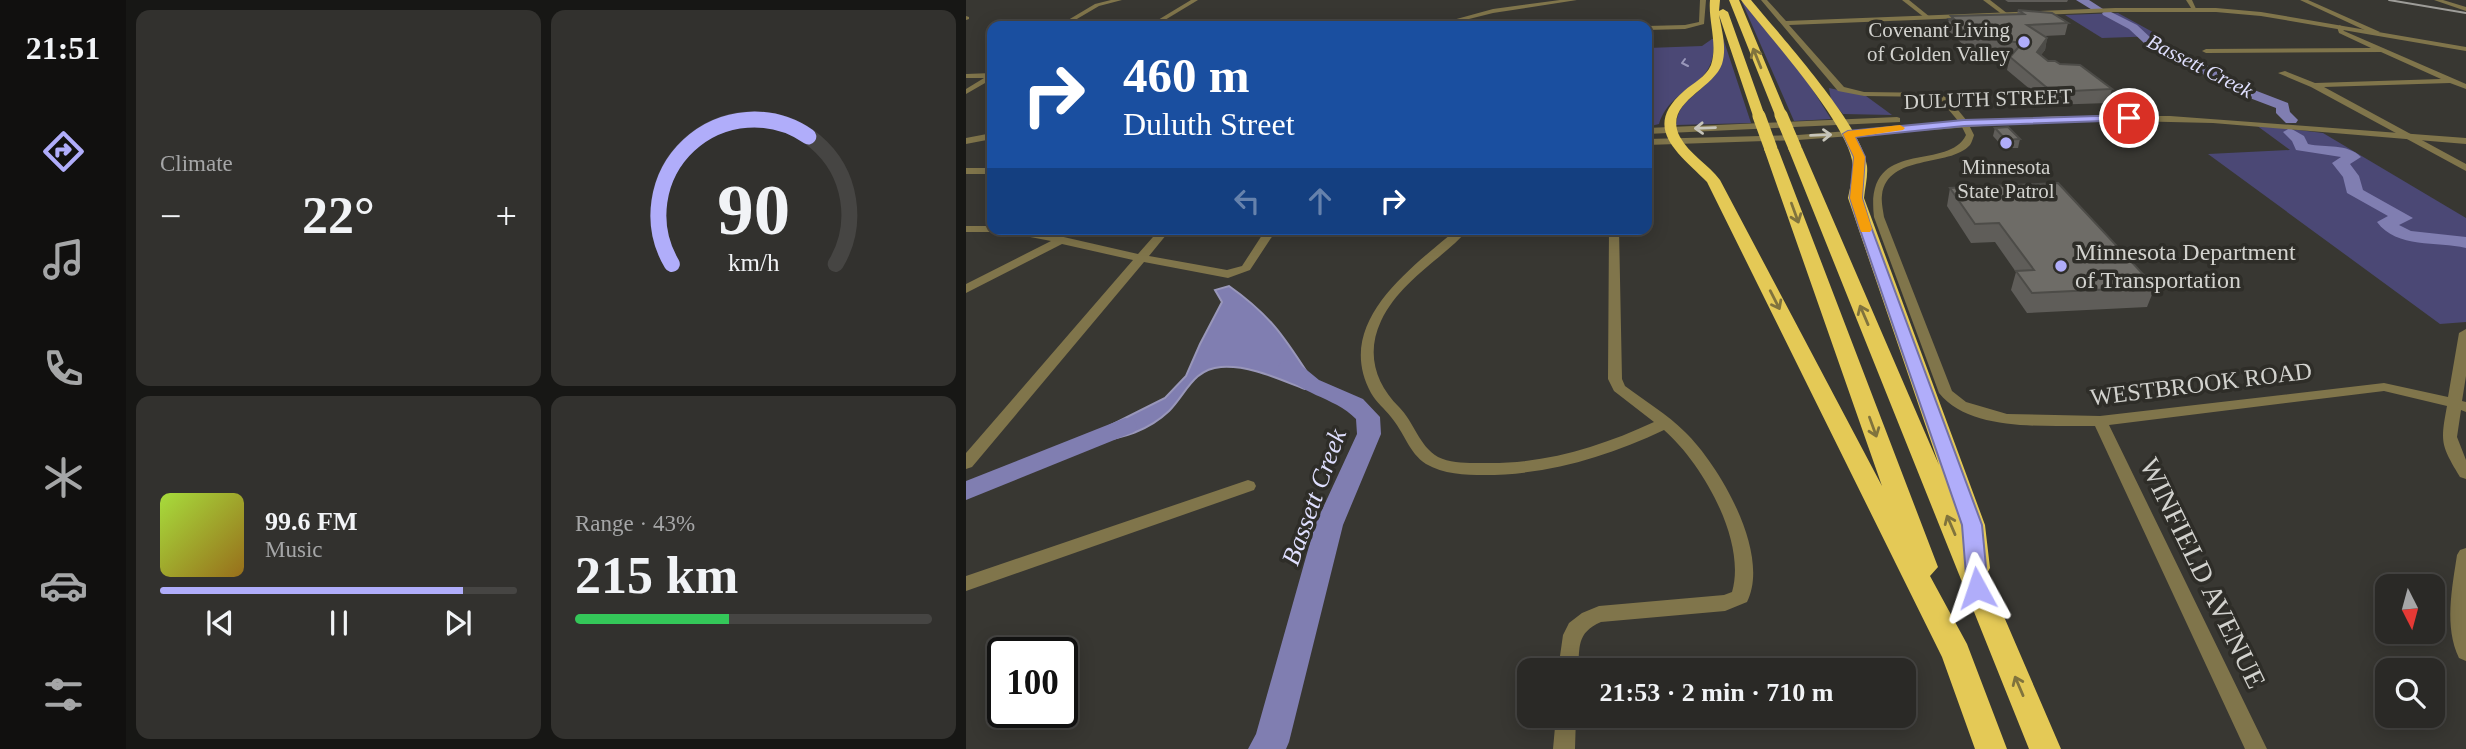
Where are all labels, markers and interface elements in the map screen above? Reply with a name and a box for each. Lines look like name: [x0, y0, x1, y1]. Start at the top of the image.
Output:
place label: Covenant Living of Golden Valley: [1867, 18, 2010, 66]
water label: Bassett Creek: [2143, 29, 2257, 103]
text: 21:51: [26, 30, 100, 66]
marker: Covenant Living of Golden Valley: [2016, 34, 2032, 50]
one-way arrow: [1750, 47, 1763, 69]
text: 460 m: [1123, 48, 1250, 103]
icon: right: [1008, 49, 1099, 140]
street label: DULUTH STREET: [1903, 84, 2073, 114]
pin: [2099, 88, 2159, 148]
icon: arrive: [2110, 99, 2148, 137]
text: Duluth Street: [1123, 106, 1295, 142]
one-way arrow: [1694, 122, 1717, 135]
icon: directions: [39, 127, 88, 176]
one-way arrow: [1809, 129, 1832, 142]
marker: Minnesota State Patrol: [1998, 135, 2014, 151]
text: Climate: [160, 151, 233, 176]
place label: Minnesota State Patrol: [1957, 155, 2055, 203]
text: 90: [717, 169, 790, 250]
icon: left: [1228, 182, 1266, 220]
icon: ahead: [1301, 182, 1339, 220]
icon: right: [1374, 182, 1412, 220]
text: 22°: [302, 187, 375, 244]
text: −: [160, 195, 181, 237]
text: +: [496, 195, 517, 237]
one-way arrow: [1789, 201, 1802, 223]
icon: music: [39, 235, 88, 284]
place label: Minnesota Department of Transportation: [2075, 239, 2296, 293]
text: km/h: [728, 249, 780, 276]
marker: Minnesota Department of Transportation: [2053, 258, 2069, 274]
one-way arrow: [1768, 289, 1782, 310]
one-way arrow: [1857, 304, 1870, 326]
icon: phone: [39, 344, 88, 393]
street label: WESTBROOK ROAD: [2089, 357, 2313, 411]
one-way arrow: [1868, 415, 1880, 437]
water label: Bassett Creek: [1276, 425, 1352, 569]
icon: climate: [39, 453, 88, 502]
street label: WINFIELD AVENUE: [2134, 453, 2272, 693]
text: 99.6 FM: [265, 507, 357, 536]
text: Range · 43%: [575, 511, 695, 536]
one-way arrow: [1944, 514, 1957, 536]
text: Music: [265, 537, 323, 562]
text: 215 km: [575, 547, 738, 604]
position arrow: [1940, 551, 2014, 625]
icon: car: [39, 561, 88, 610]
north arrow: [2375, 574, 2445, 644]
map controls: [2375, 574, 2445, 728]
icon: previous: [201, 604, 239, 642]
icon: pause: [320, 604, 358, 642]
icon: next: [439, 604, 477, 642]
speed limit sign: 100: [987, 637, 1078, 728]
button: search: [2375, 658, 2445, 728]
icon: filters: [39, 670, 88, 719]
one-way arrow: [2012, 676, 2025, 697]
text: 21:53 · 2 min · 710 m: [1600, 678, 1834, 707]

